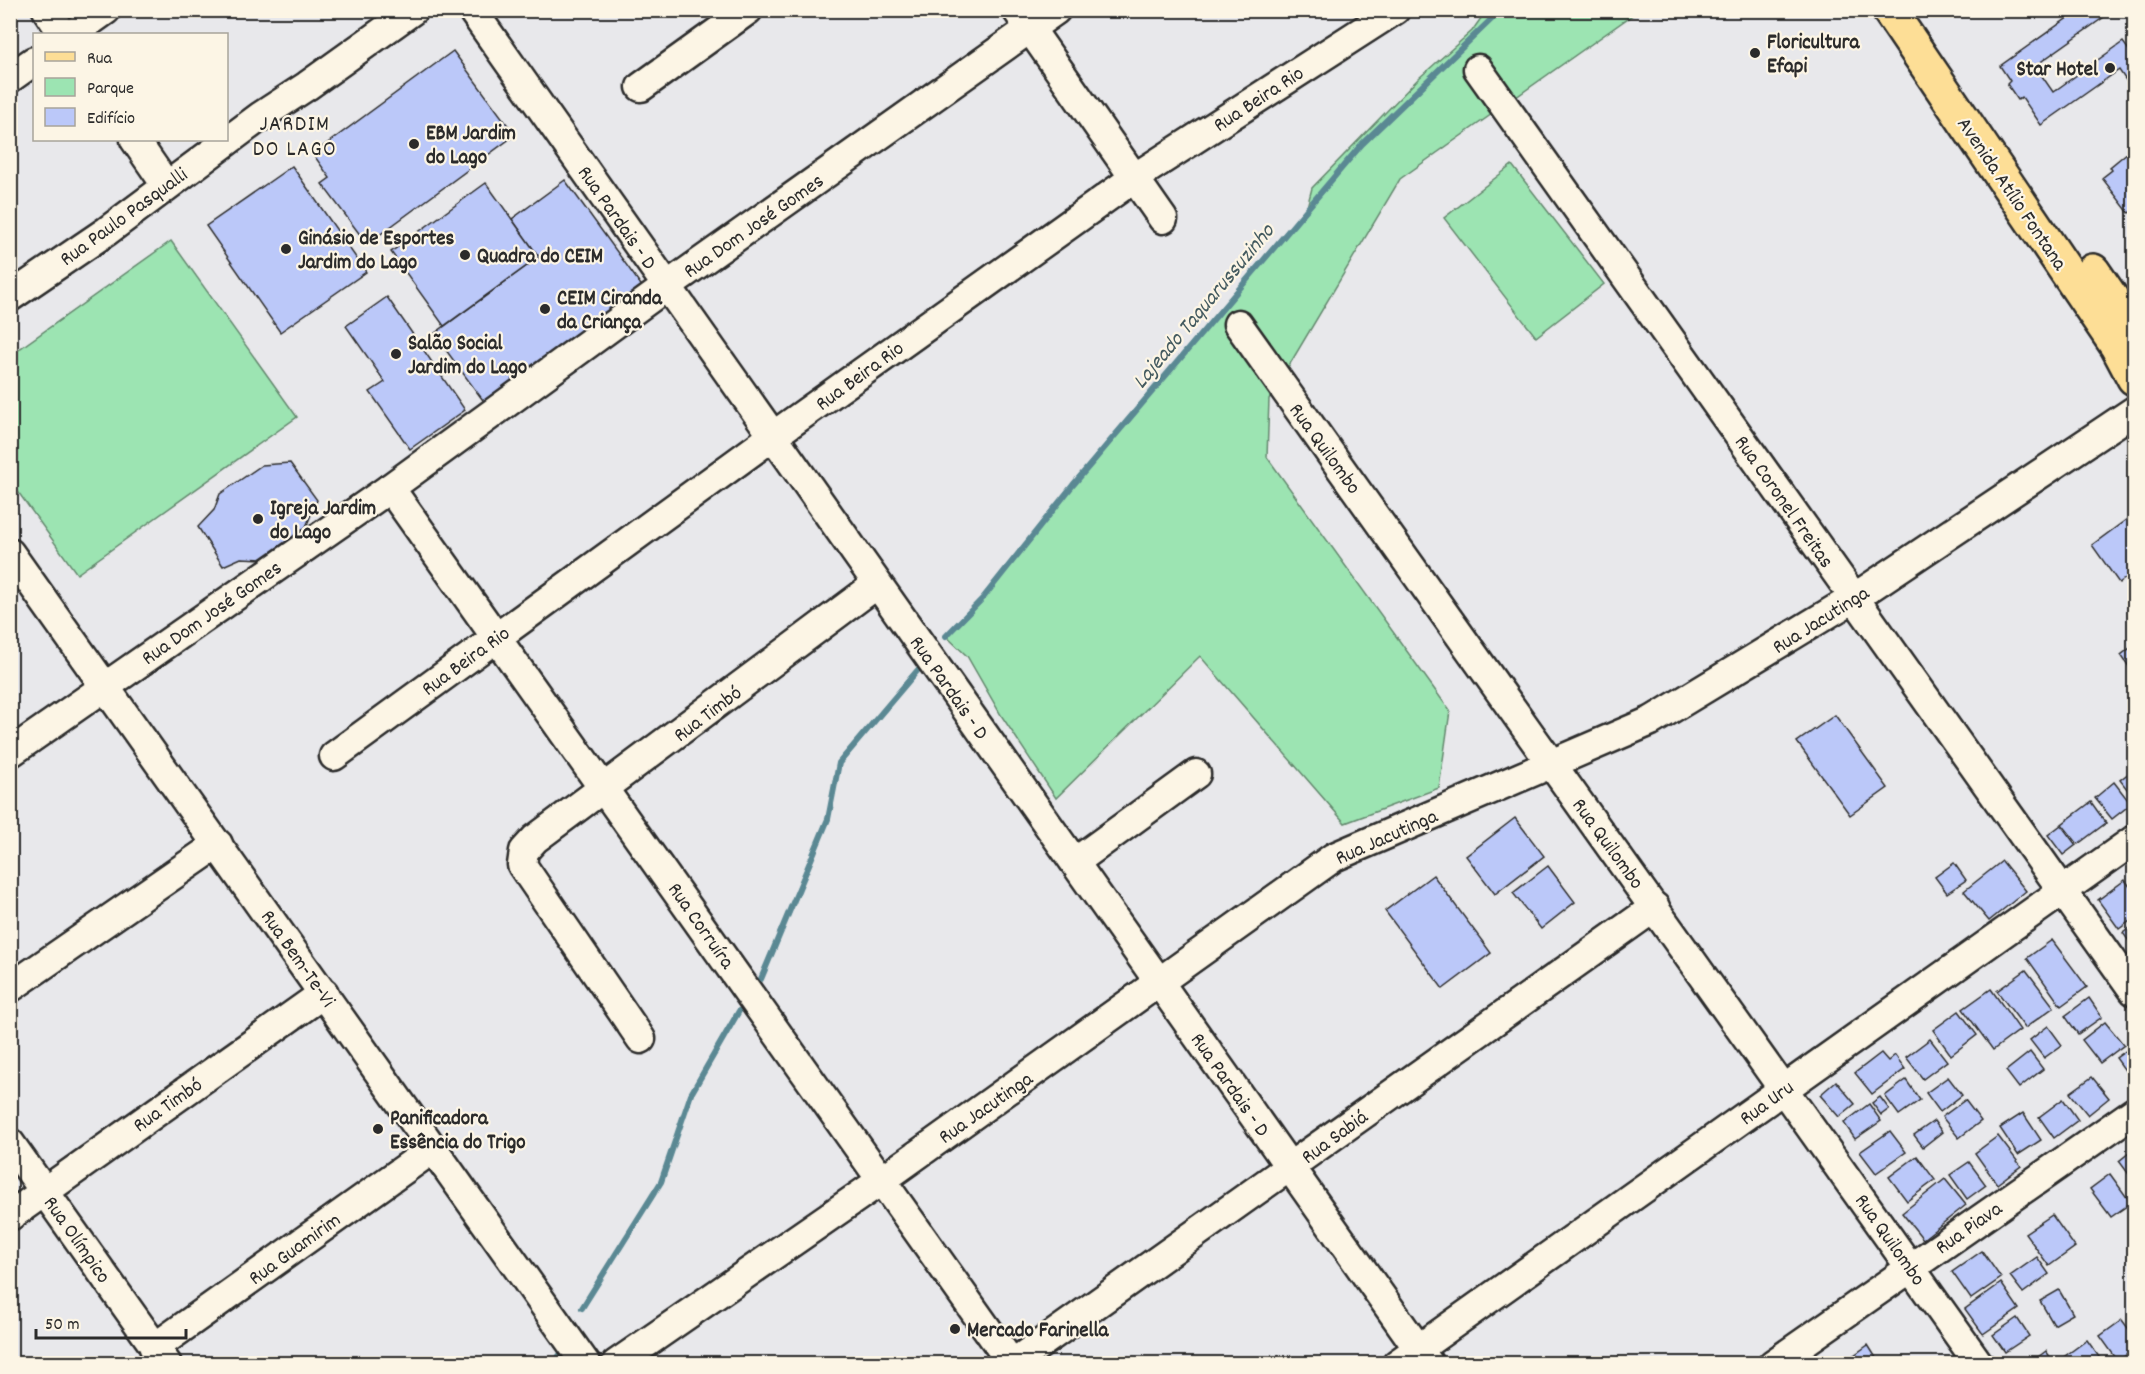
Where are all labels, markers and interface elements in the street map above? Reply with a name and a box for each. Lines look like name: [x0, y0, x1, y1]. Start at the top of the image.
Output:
place label: Floricultura Efapi: [1767, 29, 1860, 83]
legend: [33, 33, 228, 141]
marker: Floricultura Efapi: [1748, 46, 1762, 60]
text: Rua: [87, 47, 113, 72]
place label: Star Hotel: [2016, 56, 2099, 86]
street label: Rua Beira Rio: [1208, 60, 1311, 141]
marker: Star Hotel: [2103, 61, 2117, 75]
text: Parque: [87, 77, 134, 102]
text: Edifício: [87, 107, 135, 132]
district label: JARDIM DO LAGO: [253, 110, 337, 166]
street label: Avenida Atílio Fontana: [1948, 112, 2074, 278]
place label: EBM Jardim do Lago: [426, 120, 516, 174]
marker: EBM Jardim do Lago: [407, 137, 421, 151]
street label: Rua Pardais - D: [569, 161, 663, 277]
street label: Rua Paulo Pasqualli: [55, 162, 195, 275]
street label: Rua Dom José Gomes: [678, 168, 831, 287]
water label: Lajeado Taquarussuzinho: [1126, 217, 1284, 396]
place label: Ginásio de Esportes Jardim do Lago: [298, 225, 455, 279]
marker: Ginásio de Esportes Jardim do Lago: [279, 242, 293, 256]
place label: Quadra do CEIM: [477, 243, 603, 273]
marker: Quadra do CEIM: [458, 248, 472, 262]
place label: CEIM Ciranda da Criança: [557, 285, 663, 339]
marker: CEIM Ciranda da Criança: [538, 302, 552, 316]
place label: Salão Social Jardim do Lago: [408, 330, 527, 384]
street label: Rua Beira Rio: [810, 335, 911, 420]
marker: Salão Social Jardim do Lago: [389, 347, 403, 361]
street label: Rua Quilombo: [1280, 398, 1367, 502]
street label: Rua Coronel Freitas: [1725, 430, 1840, 575]
place label: Igreja Jardim do Lago: [270, 495, 376, 549]
marker: Igreja Jardim do Lago: [251, 512, 265, 526]
street label: Rua Dom José Gomes: [136, 555, 289, 674]
street label: Rua Jacutinga: [1767, 579, 1877, 663]
street label: Rua Beira Rio: [416, 620, 517, 705]
street label: Rua Pardais - D: [901, 631, 995, 747]
street label: Rua Timbó: [668, 680, 749, 751]
street label: Rua Quilombo: [1563, 793, 1650, 897]
street label: Rua Jacutinga: [1331, 802, 1444, 875]
street label: Rua Corruíra: [659, 877, 741, 977]
street label: Rua Bem-Te-Vi: [252, 905, 341, 1015]
street label: Rua Pardais - D: [1182, 1028, 1276, 1144]
street label: Rua Jacutinga: [933, 1065, 1041, 1153]
street label: Rua Timbó: [128, 1072, 210, 1141]
street label: Rua Uru: [1734, 1074, 1801, 1134]
street label: Rua Sabiá: [1296, 1104, 1376, 1173]
place label: Panificadora Essência do Trigo: [390, 1105, 526, 1159]
marker: Panificadora Essência do Trigo: [371, 1122, 385, 1136]
street label: Rua Quilombo: [1846, 1189, 1931, 1293]
street label: Rua Olímpico: [34, 1191, 117, 1291]
street label: Rua Piava: [1930, 1195, 2010, 1263]
street label: Rua Guamirim: [243, 1207, 348, 1294]
scale bar: [36, 1302, 186, 1340]
text: 50 m: [45, 1313, 80, 1338]
place label: Mercado Farinella: [967, 1317, 1109, 1347]
marker: Mercado Farinella: [948, 1322, 962, 1336]

